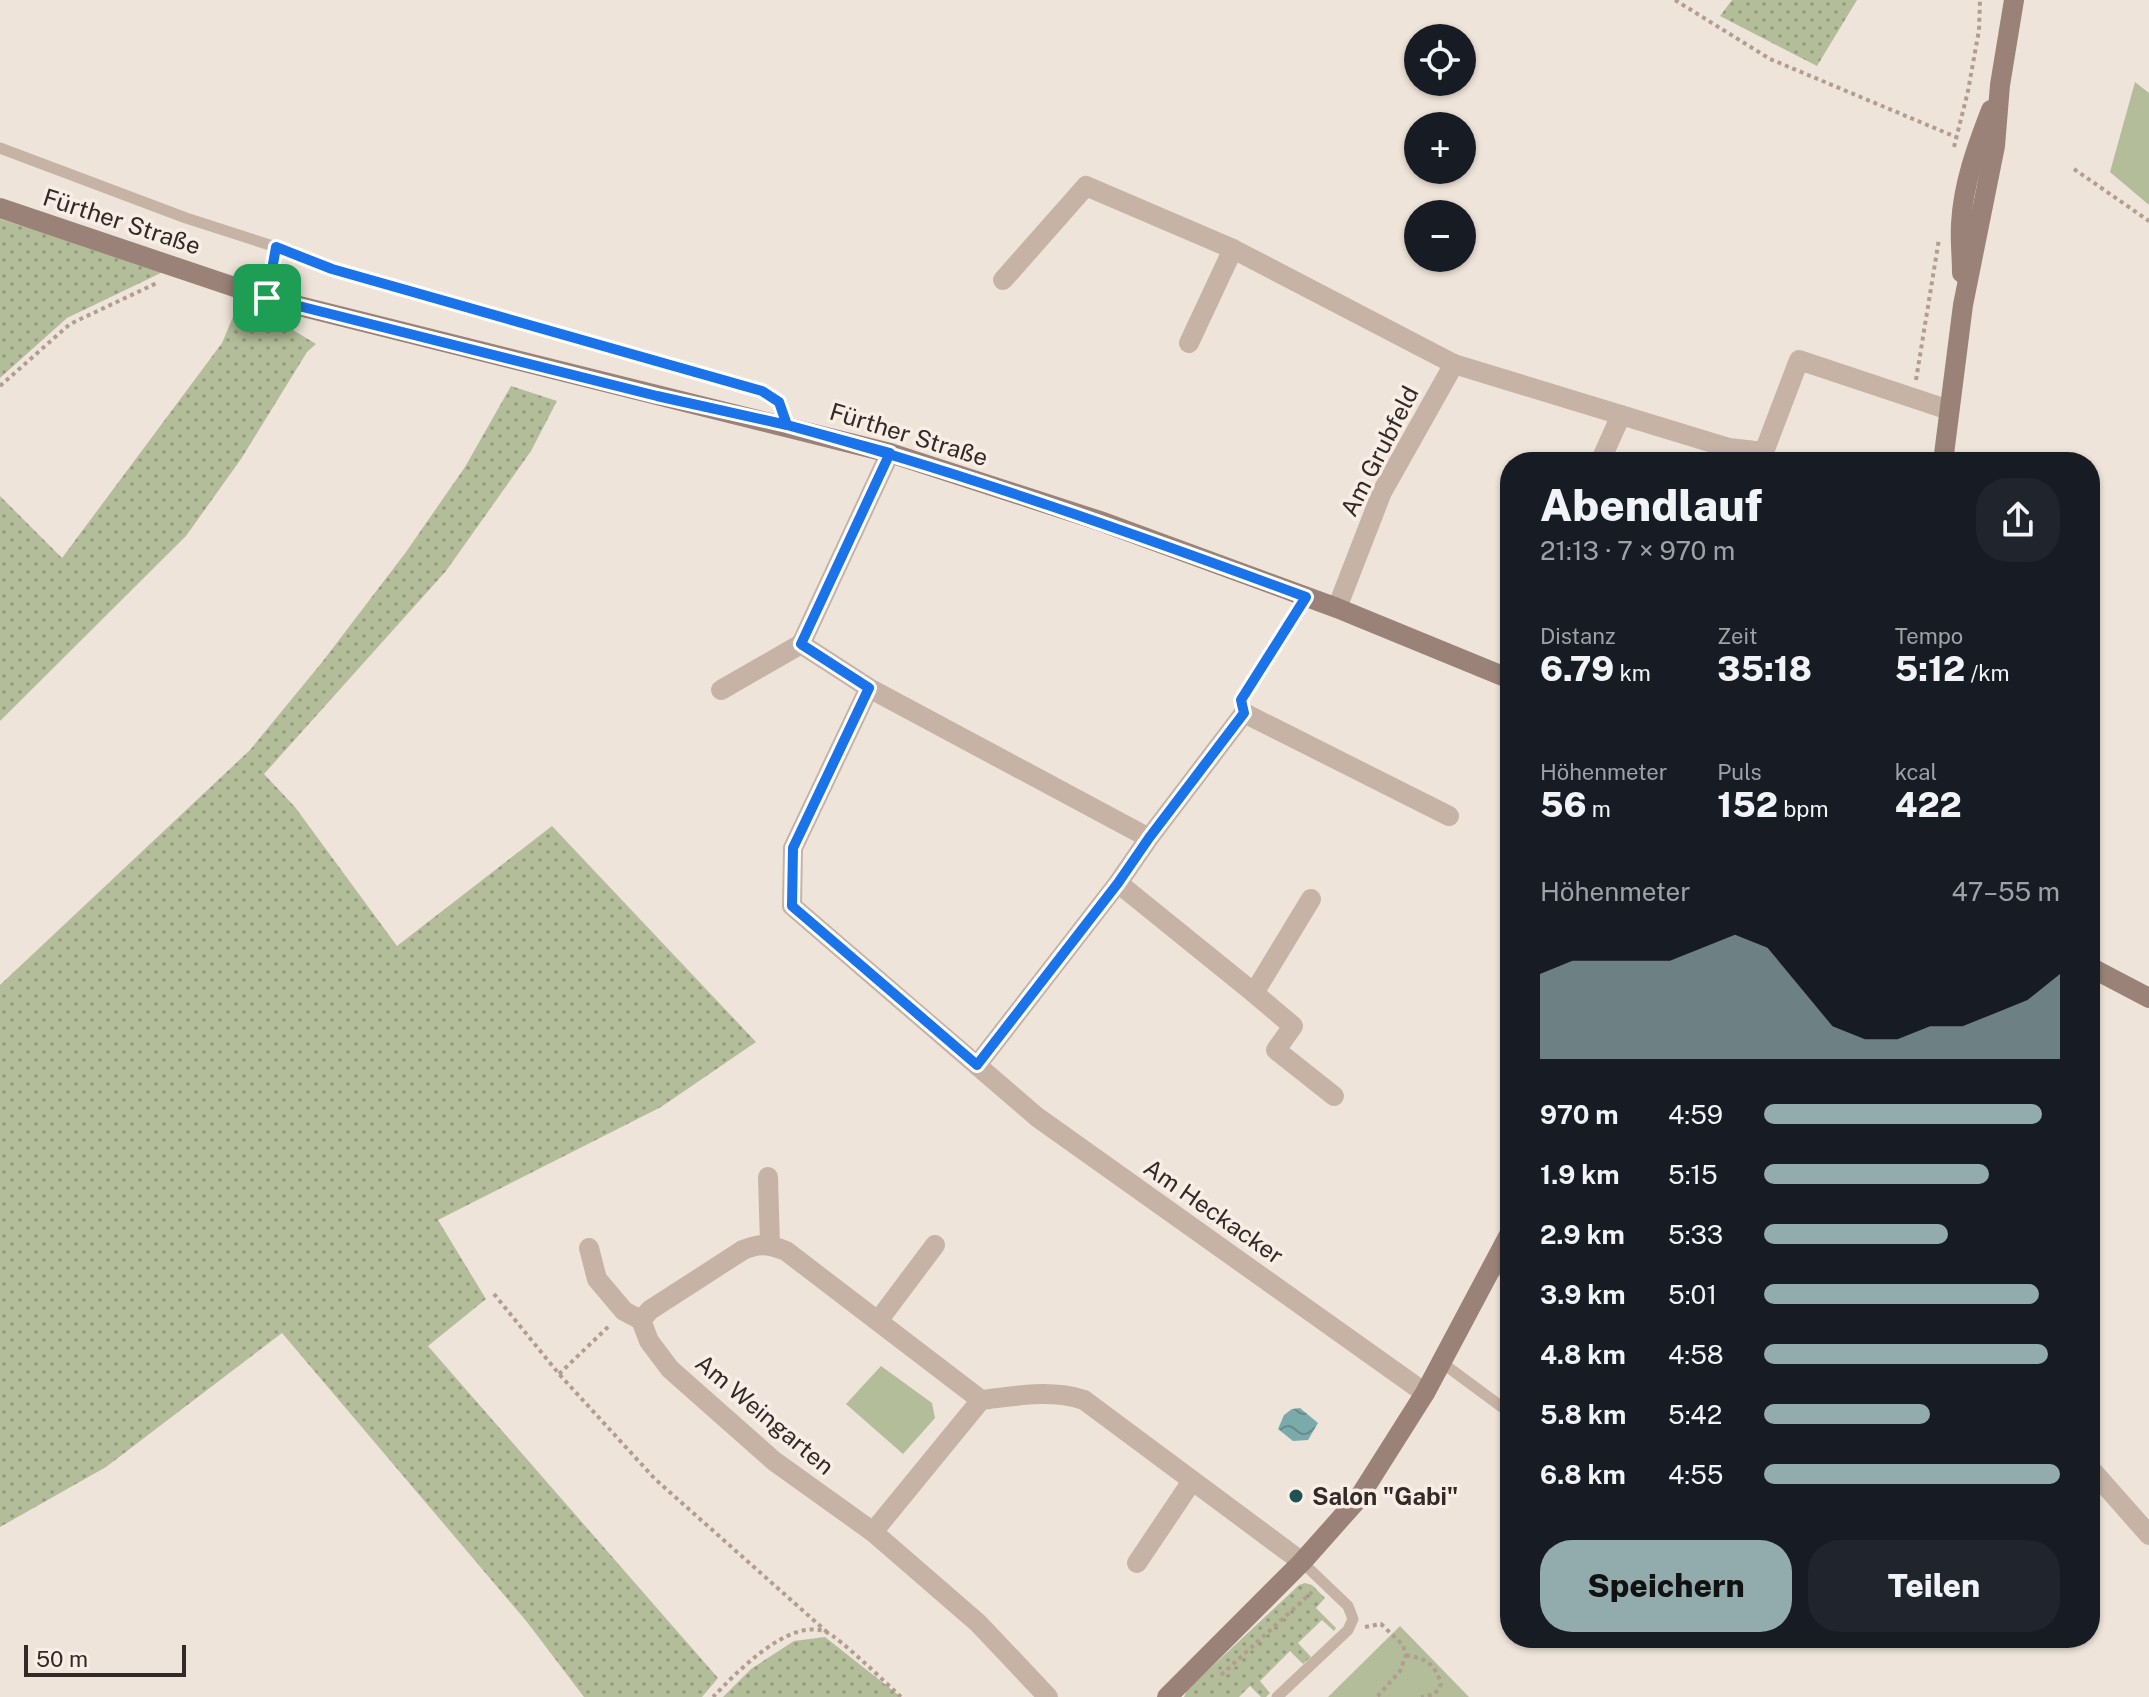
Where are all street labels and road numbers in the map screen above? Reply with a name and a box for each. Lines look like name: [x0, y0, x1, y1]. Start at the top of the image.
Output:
street label: Fürther Straße: [40, 182, 204, 260]
street label: Am Grubfeld: [1334, 381, 1424, 521]
street label: Fürther Straße: [826, 397, 992, 471]
street label: Am Heckacker: [1139, 1153, 1289, 1269]
street label: Am Weingarten: [690, 1348, 840, 1480]

